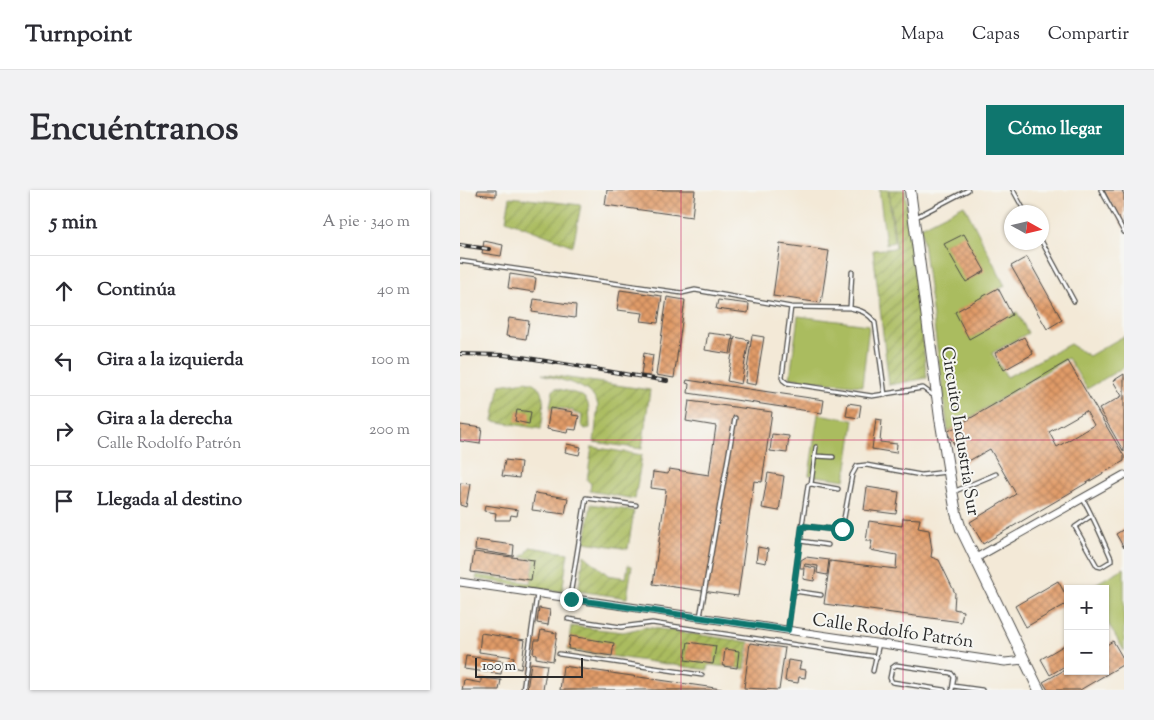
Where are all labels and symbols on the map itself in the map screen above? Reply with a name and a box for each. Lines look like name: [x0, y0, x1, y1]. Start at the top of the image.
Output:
north arrow: [1004, 205, 1049, 250]
street label: Circuito Industria Sur: [933, 345, 985, 518]
route start: [831, 518, 854, 541]
route end: [560, 588, 583, 611]
street label: Calle Rodolfo Patrón: [810, 608, 975, 656]
scale bar: [475, 655, 582, 678]

